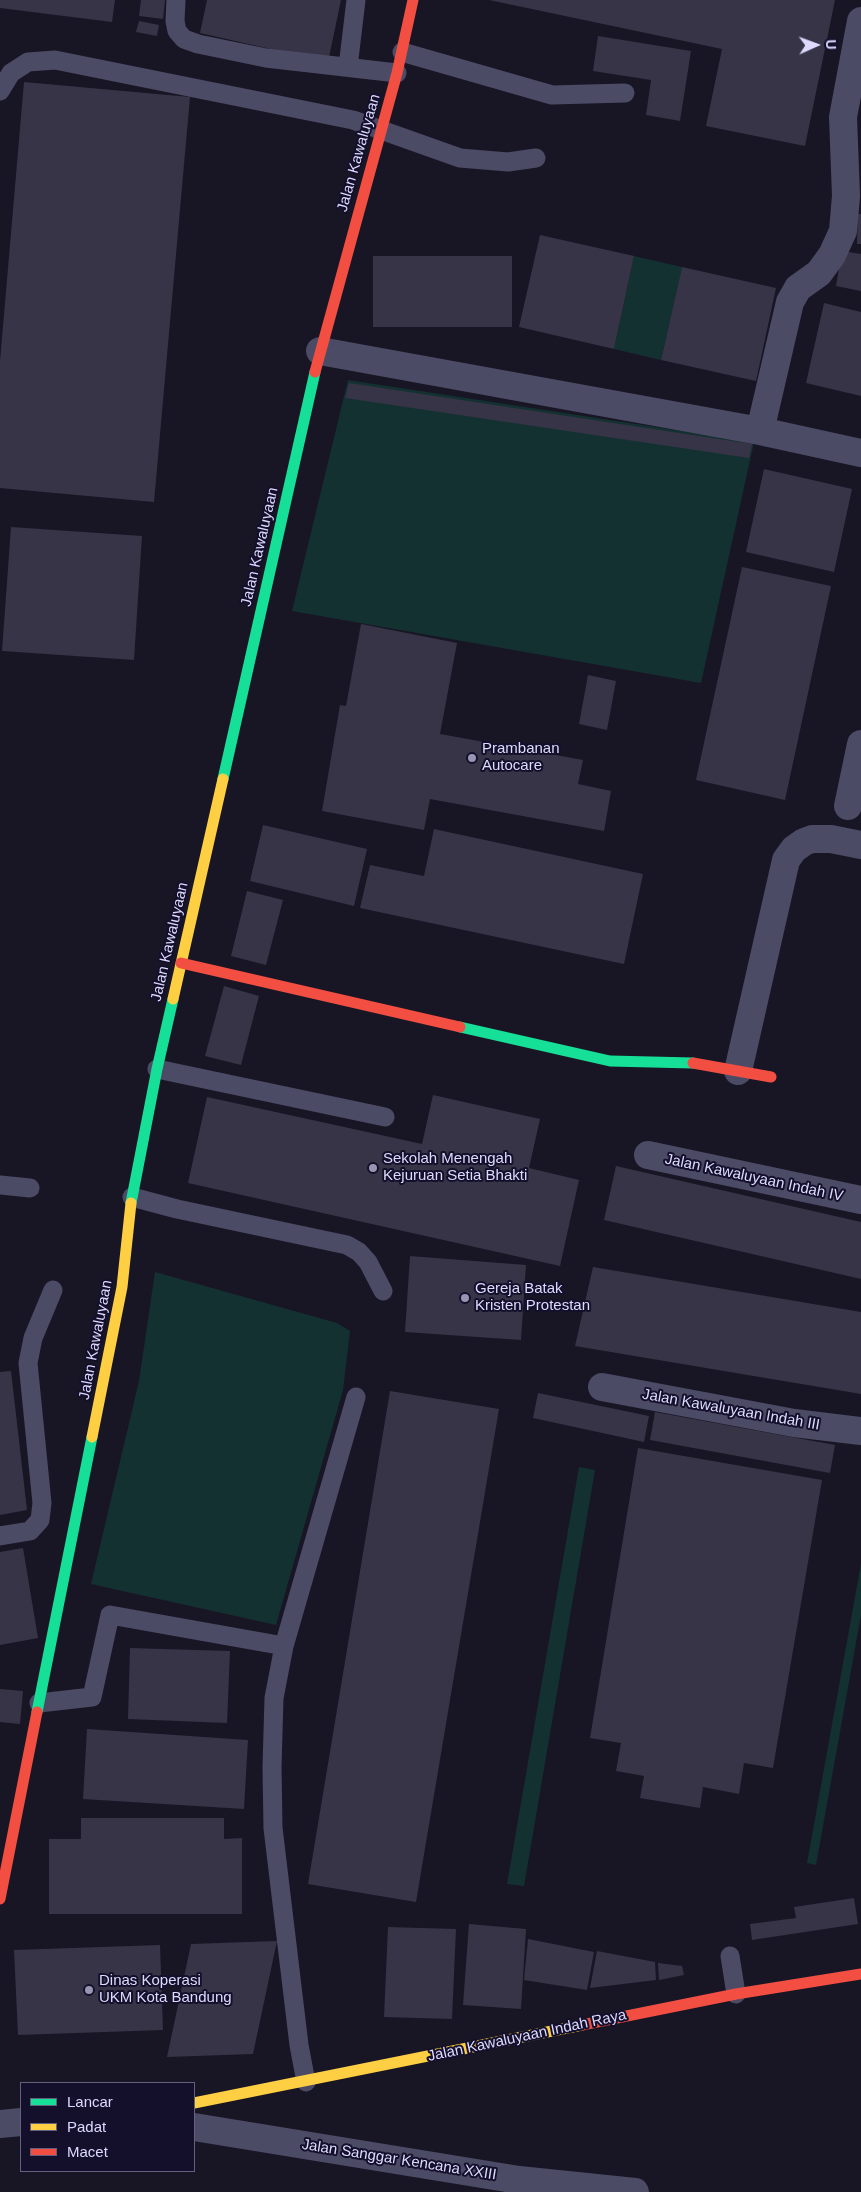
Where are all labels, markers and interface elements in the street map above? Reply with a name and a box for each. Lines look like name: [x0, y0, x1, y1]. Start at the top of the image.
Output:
north arrow: [791, 20, 841, 70]
text: U: [823, 39, 839, 50]
street label: Jalan Kawaluyaan: [334, 92, 384, 214]
street label: Jalan Kawaluyaan: [238, 486, 282, 608]
place label: Prambanan Autocare: [482, 740, 560, 775]
marker: Prambanan Autocare: [466, 752, 478, 764]
street label: Jalan Kawaluyaan: [148, 881, 192, 1003]
place label: Sekolah Menengah Kejuruan Setia Bhakti: [383, 1150, 527, 1185]
street label: Jalan Kawaluyaan Indah IV: [663, 1150, 845, 1206]
marker: Sekolah Menengah Kejuruan Setia Bhakti: [367, 1162, 379, 1174]
street label: Jalan Kawaluyaan: [76, 1279, 116, 1401]
place label: Gereja Batak Kristen Protestan: [475, 1280, 590, 1315]
marker: Gereja Batak Kristen Protestan: [459, 1292, 471, 1304]
street label: Jalan Kawaluyaan Indah III: [641, 1385, 821, 1435]
place label: Dinas Koperasi UKM Kota Bandung: [99, 1972, 232, 2007]
marker: Dinas Koperasi UKM Kota Bandung: [83, 1984, 95, 1996]
street label: Jalan Kawaluyaan Indah Raya: [426, 2006, 628, 2066]
legend: [20, 2082, 195, 2172]
text: Lancar: [67, 2093, 113, 2110]
text: Padat: [67, 2118, 106, 2135]
street label: Jalan Sanggar Kencana XXIII: [300, 2136, 498, 2184]
text: Macet: [67, 2143, 108, 2160]

